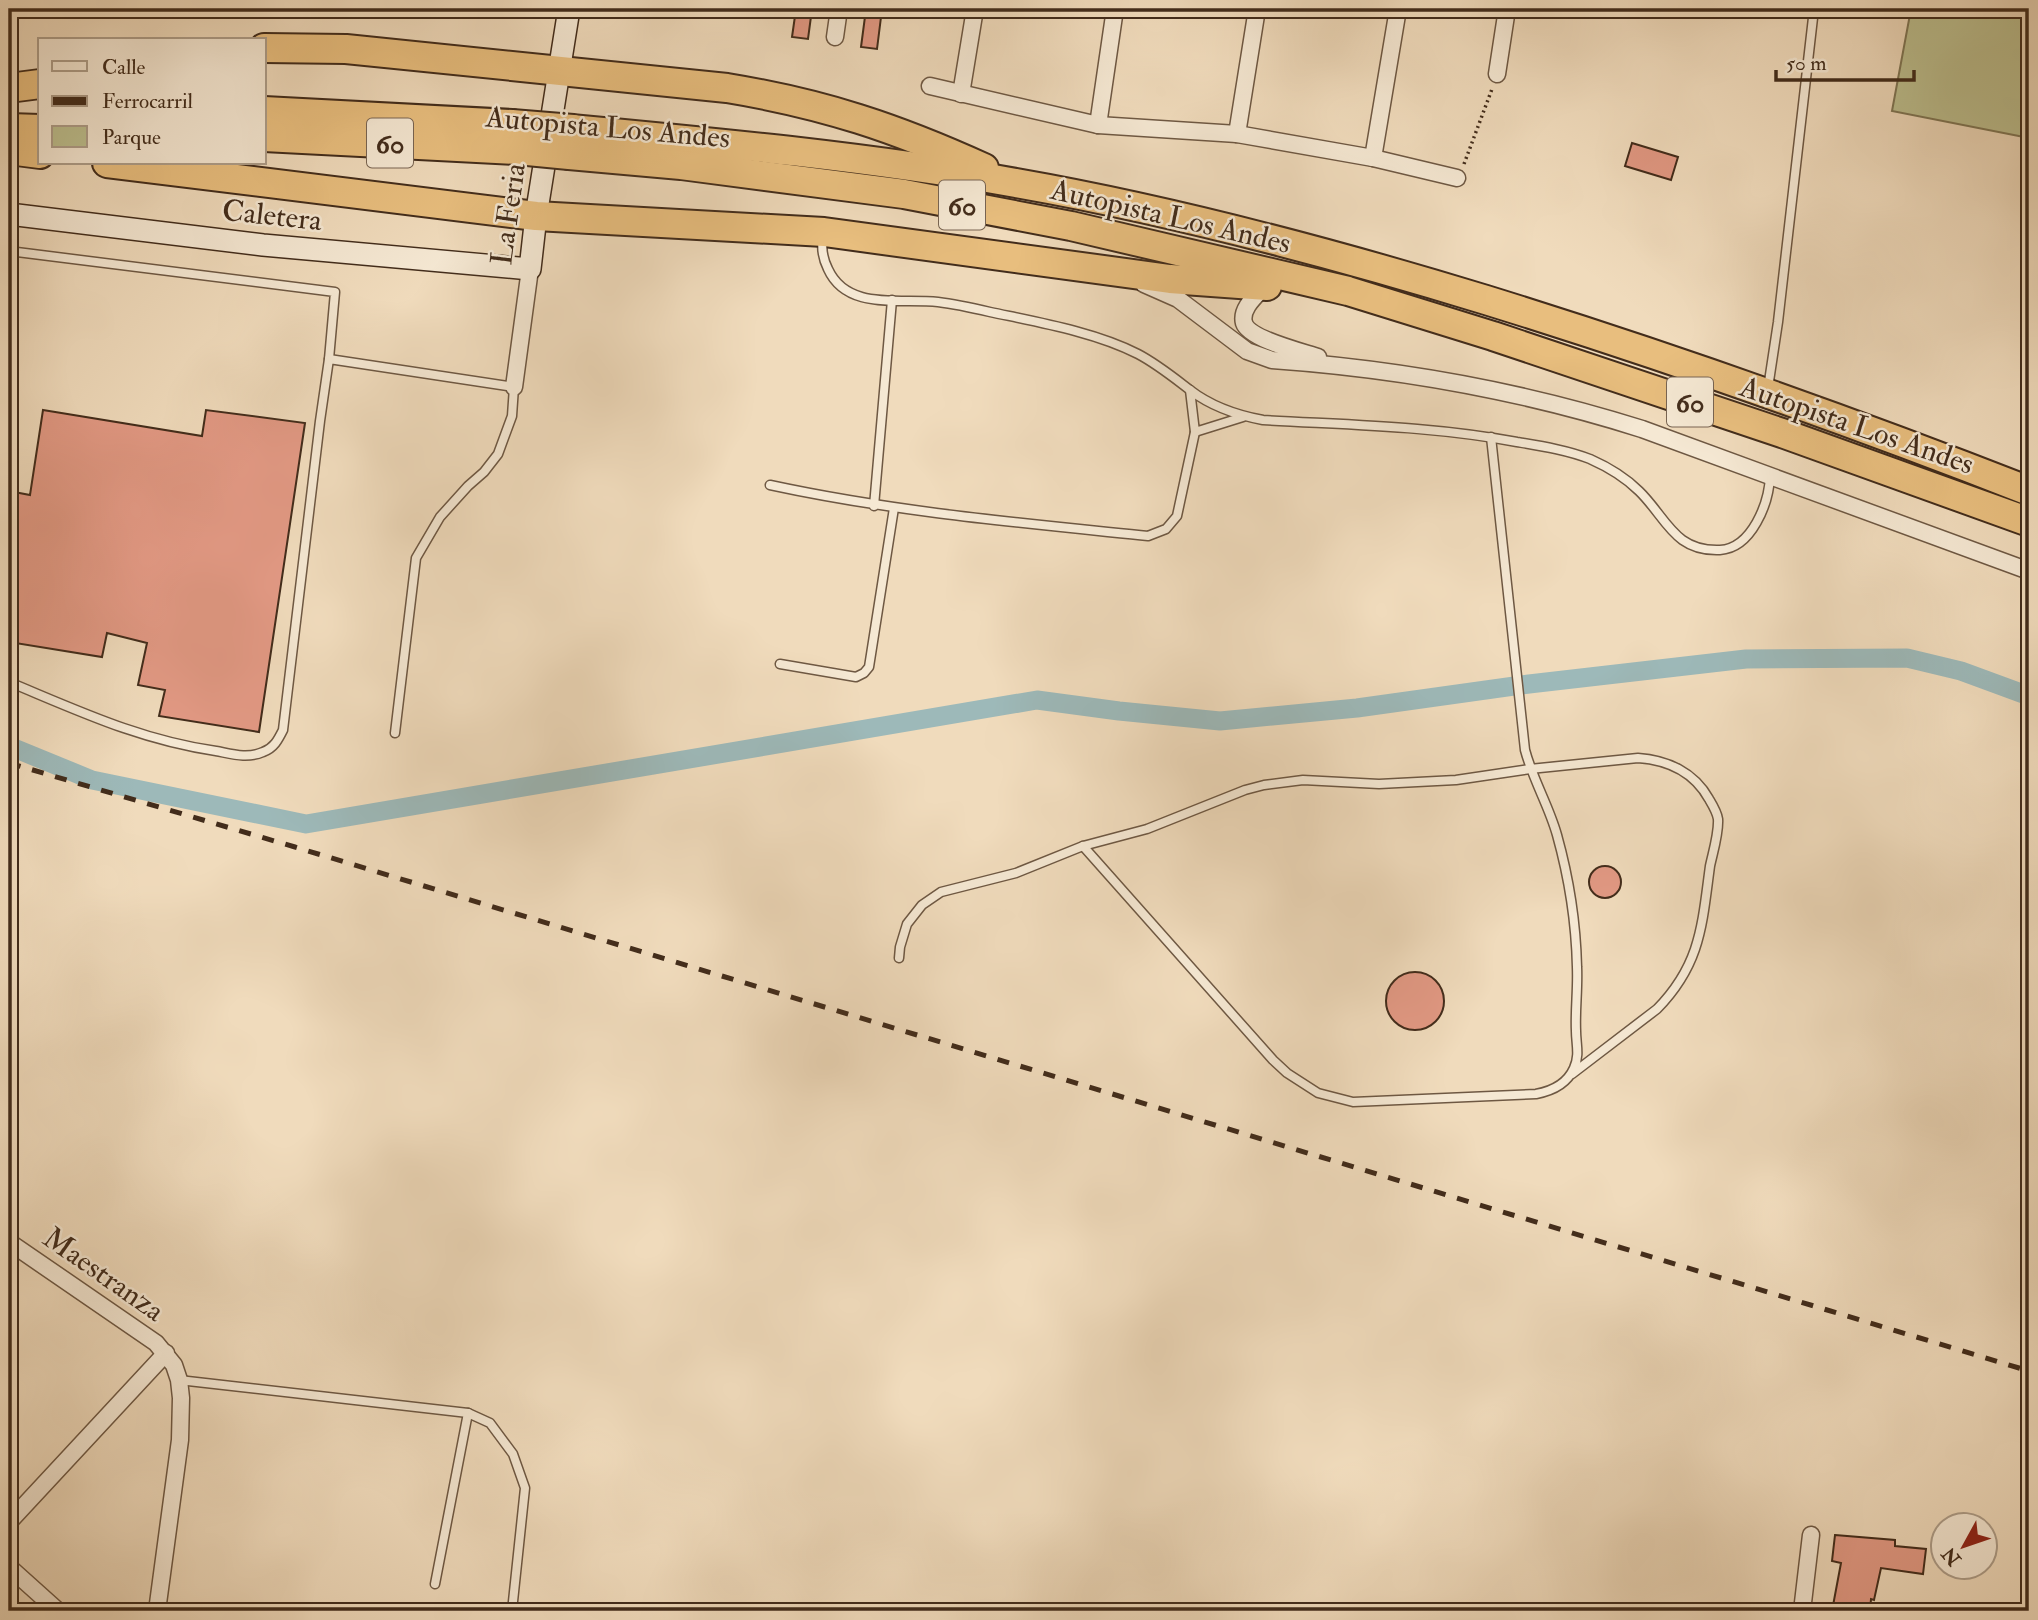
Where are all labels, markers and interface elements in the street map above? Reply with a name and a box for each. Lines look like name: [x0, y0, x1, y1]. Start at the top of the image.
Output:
legend: [38, 38, 266, 164]
scale bar: [1776, 38, 1914, 82]
text: 50 m: [1786, 50, 1827, 77]
text: Calle: [102, 54, 146, 81]
text: Ferrocarril: [102, 88, 193, 115]
street label: Autopista Los Andes: [483, 98, 732, 157]
road number: 60: [367, 118, 413, 168]
text: Parque: [102, 124, 161, 151]
street label: La Feria: [483, 160, 534, 267]
street label: Autopista Los Andes: [1046, 171, 1294, 262]
road number: 60: [939, 180, 985, 230]
street label: Caletera: [220, 192, 324, 239]
street label: Autopista Los Andes: [1734, 368, 1979, 483]
road number: 60: [1667, 378, 1713, 426]
street label: Maestranza: [36, 1219, 172, 1330]
north arrow: [1930, 1512, 2000, 1582]
text: N: [1936, 1541, 1967, 1571]

